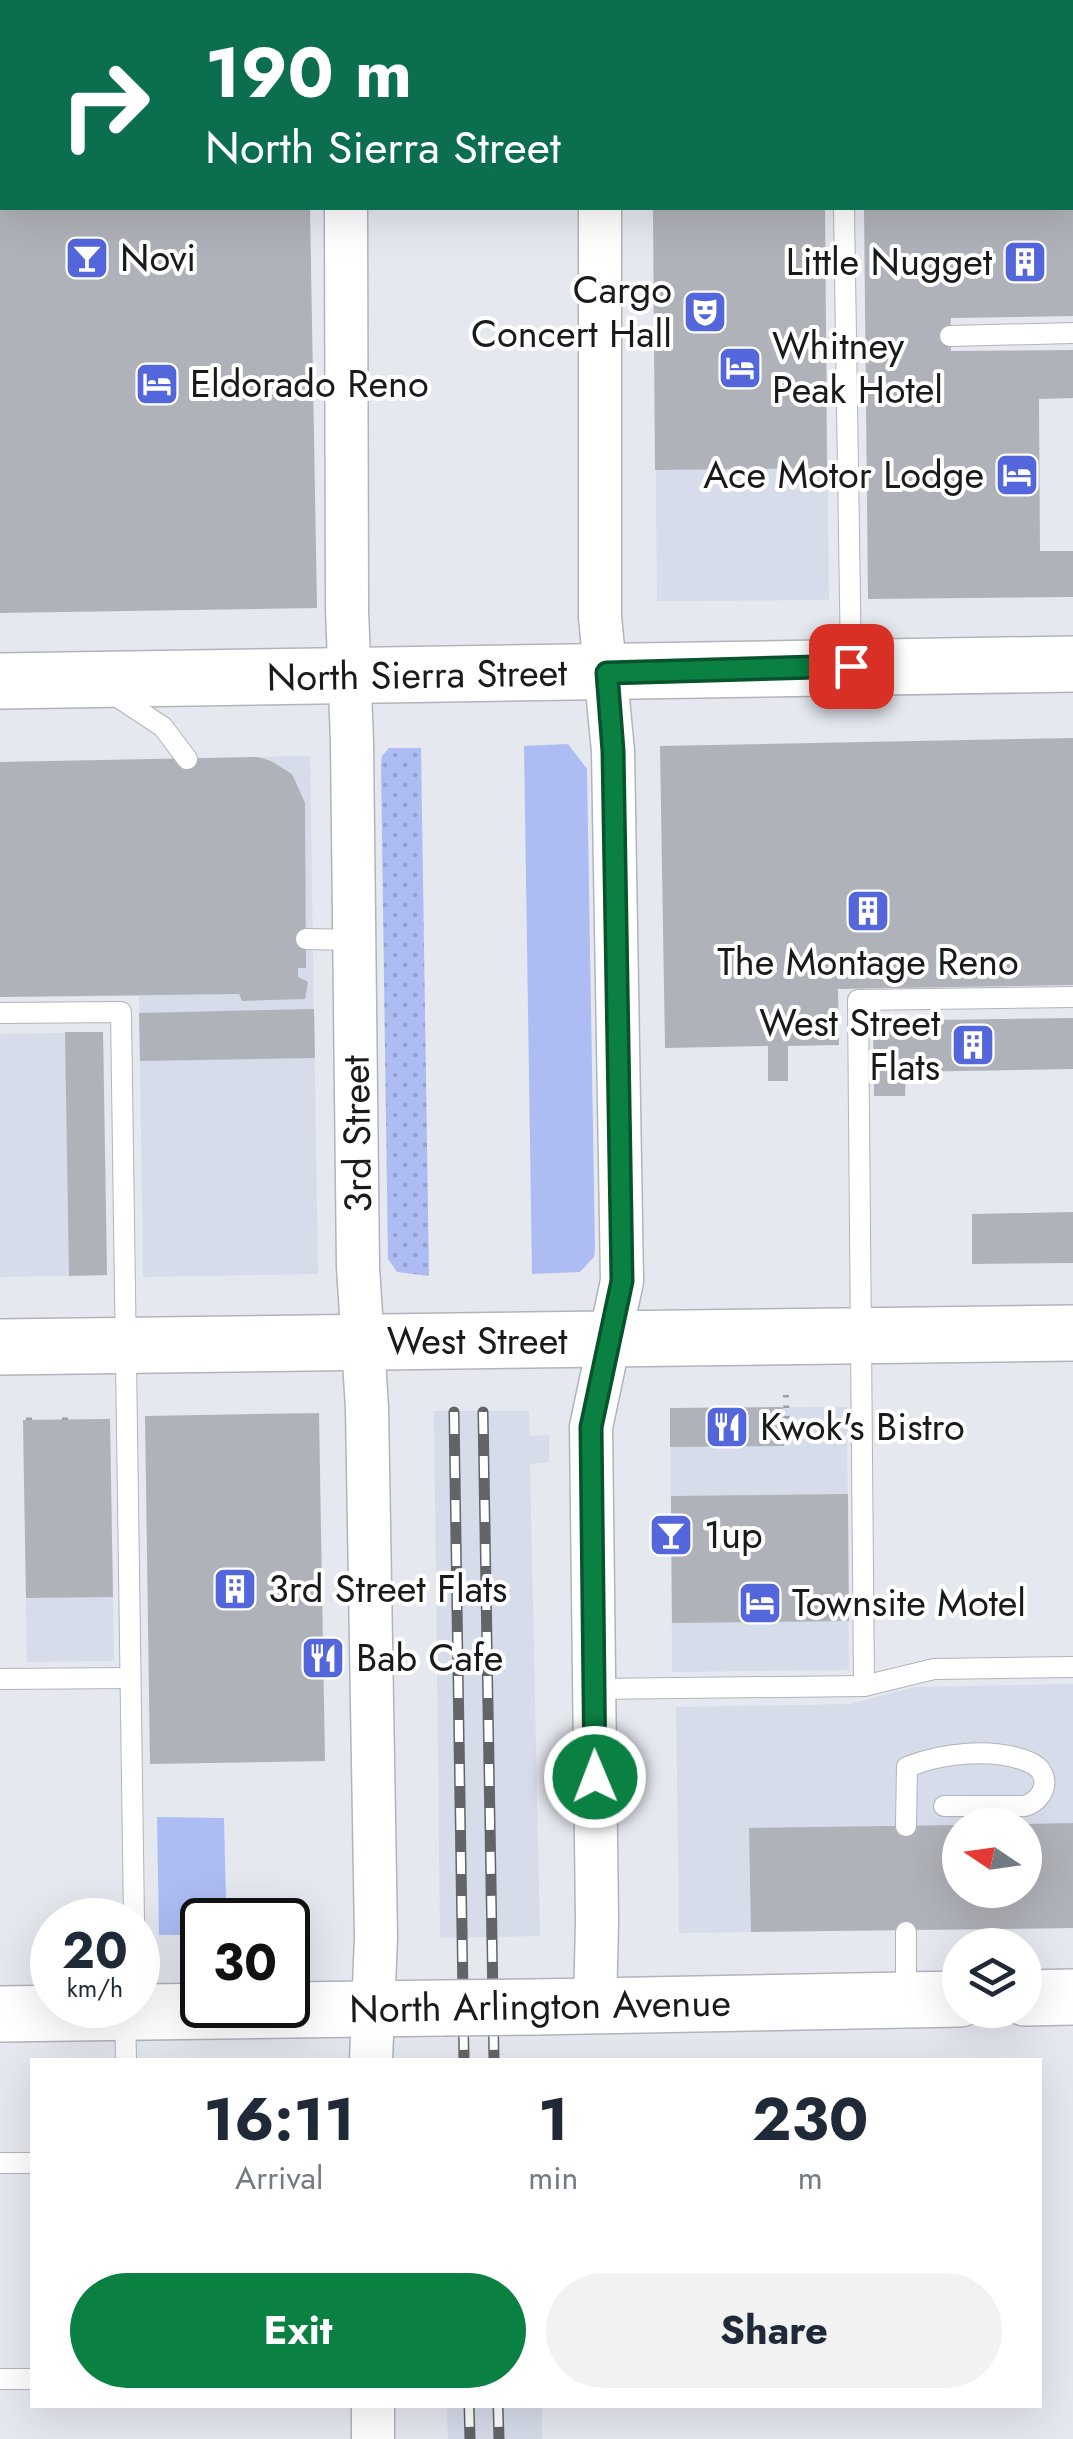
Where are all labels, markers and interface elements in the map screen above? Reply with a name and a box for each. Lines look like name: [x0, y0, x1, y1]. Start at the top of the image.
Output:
text: 190 m: [205, 22, 412, 123]
icon: right: [40, 40, 170, 170]
text: North Sierra Street: [205, 115, 561, 180]
place label: Novi: [120, 230, 196, 285]
place label: Little Nugget: [786, 234, 992, 289]
bar icon: Novi: [64, 235, 110, 281]
building icon: Little Nugget: [1002, 239, 1048, 285]
place label: Cargo Concert Hall: [471, 262, 672, 361]
theatre icon: Cargo Concert Hall: [682, 289, 728, 335]
place label: Whitney Peak Hotel: [772, 318, 943, 417]
hotel icon: Whitney Peak Hotel: [717, 345, 763, 391]
place label: Eldorado Reno: [190, 356, 429, 411]
hotel icon: Eldorado Reno: [134, 361, 180, 407]
place label: Ace Motor Lodge: [703, 447, 984, 502]
hotel icon: Ace Motor Lodge: [994, 452, 1040, 498]
pin: [809, 624, 894, 709]
icon: arrive: [824, 639, 879, 694]
street label: North Sierra Street: [266, 644, 568, 705]
building icon: The Montage Reno: [845, 888, 891, 934]
place label: The Montage Reno: [717, 934, 1019, 989]
place label: West Street Flats: [759, 995, 940, 1094]
building icon: West Street Flats: [950, 1022, 996, 1068]
street label: 3rd Street: [328, 1055, 385, 1213]
street label: West Street: [387, 1313, 567, 1368]
place label: Kwok's Bistro: [760, 1399, 965, 1454]
restaurant icon: Kwok's Bistro: [704, 1404, 750, 1450]
place label: 1up: [704, 1507, 763, 1562]
bar icon: 1up: [648, 1512, 694, 1558]
place label: 3rd Street Flats: [268, 1561, 507, 1616]
building icon: 3rd Street Flats: [212, 1566, 258, 1612]
place label: Townsite Motel: [792, 1575, 1026, 1630]
hotel icon: Townsite Motel: [737, 1580, 783, 1626]
place label: Bab Cafe: [356, 1630, 503, 1685]
restaurant icon: Bab Cafe: [300, 1635, 346, 1681]
position arrow: [543, 1725, 647, 1829]
north arrow: [942, 1808, 1042, 1908]
map controls: [942, 1808, 1042, 2028]
speed limit sign: 30: [180, 1898, 310, 2028]
text: 20: [62, 1914, 128, 1987]
button: layers: [942, 1928, 1042, 2028]
text: km/h: [67, 1970, 123, 2006]
street label: North Arlington Avenue: [349, 1975, 731, 2036]
text: 16:11: [204, 2076, 355, 2163]
text: 1: [538, 2076, 569, 2163]
text: 230: [752, 2076, 868, 2163]
text: Arrival: [235, 2155, 323, 2201]
text: min: [528, 2155, 578, 2201]
text: m: [798, 2155, 823, 2201]
button: Exit: [70, 2273, 526, 2388]
button: Share: [546, 2273, 1002, 2388]

